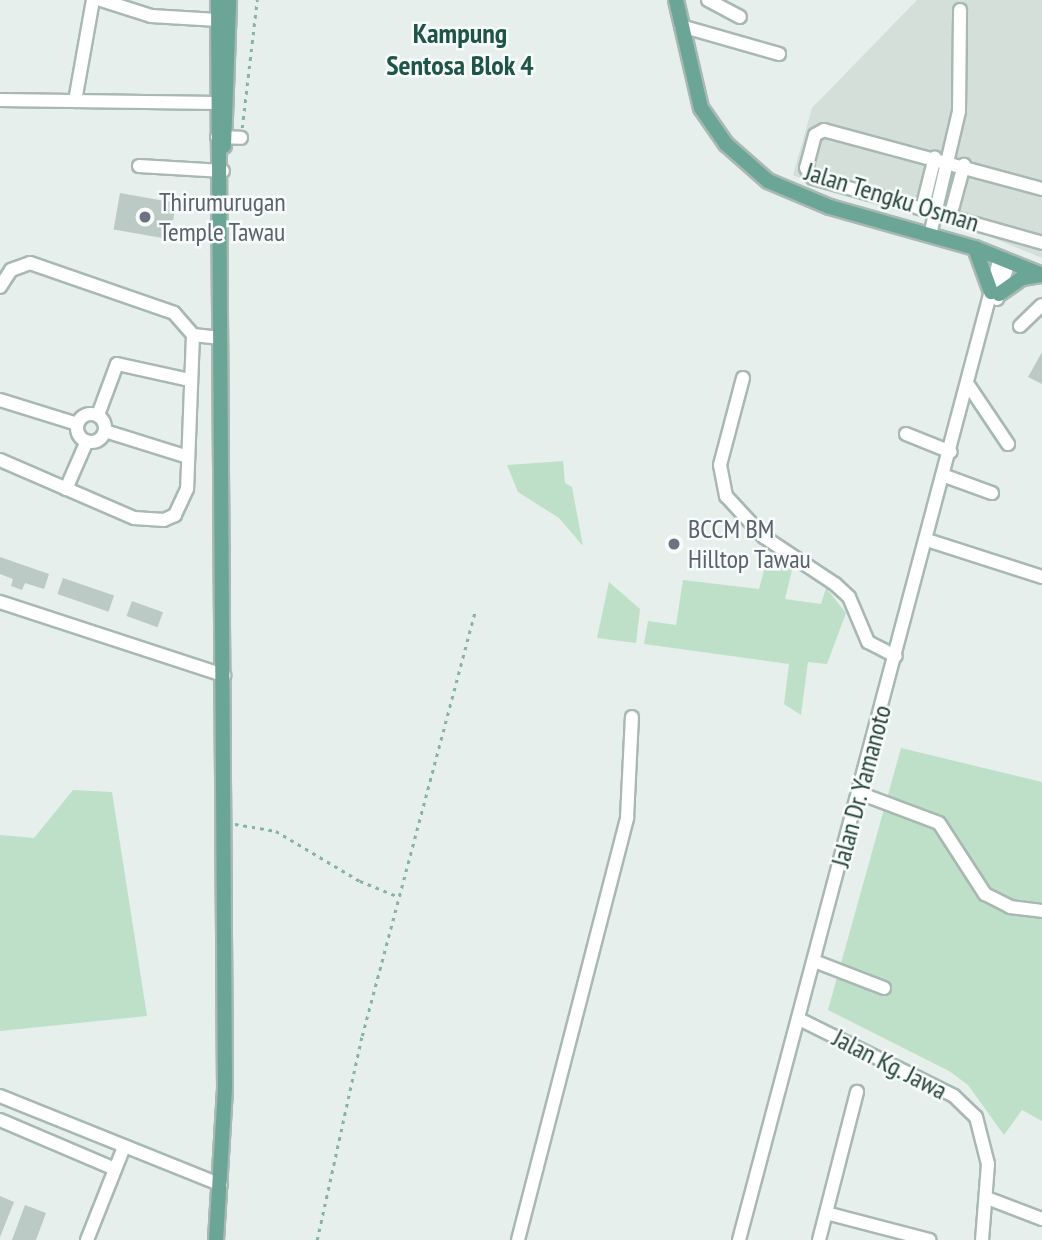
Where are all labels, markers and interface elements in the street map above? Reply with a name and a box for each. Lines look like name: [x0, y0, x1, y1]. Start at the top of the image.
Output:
district label: Kampung Sentosa Blok 4: [386, 16, 534, 82]
street label: Jalan Tengku Osman: [801, 156, 983, 238]
place label: Thirumurugan Temple Tawau: [159, 186, 286, 248]
marker: Thirumurugan Temple Tawau: [137, 209, 153, 225]
place label: BCCM BM Hilltop Tawau: [688, 513, 812, 574]
marker: BCCM BM Hilltop Tawau: [666, 536, 682, 552]
street label: Jalan Dr. Yamanoto: [824, 701, 898, 871]
street label: Jalan Kg. Jawa: [827, 1022, 953, 1106]

